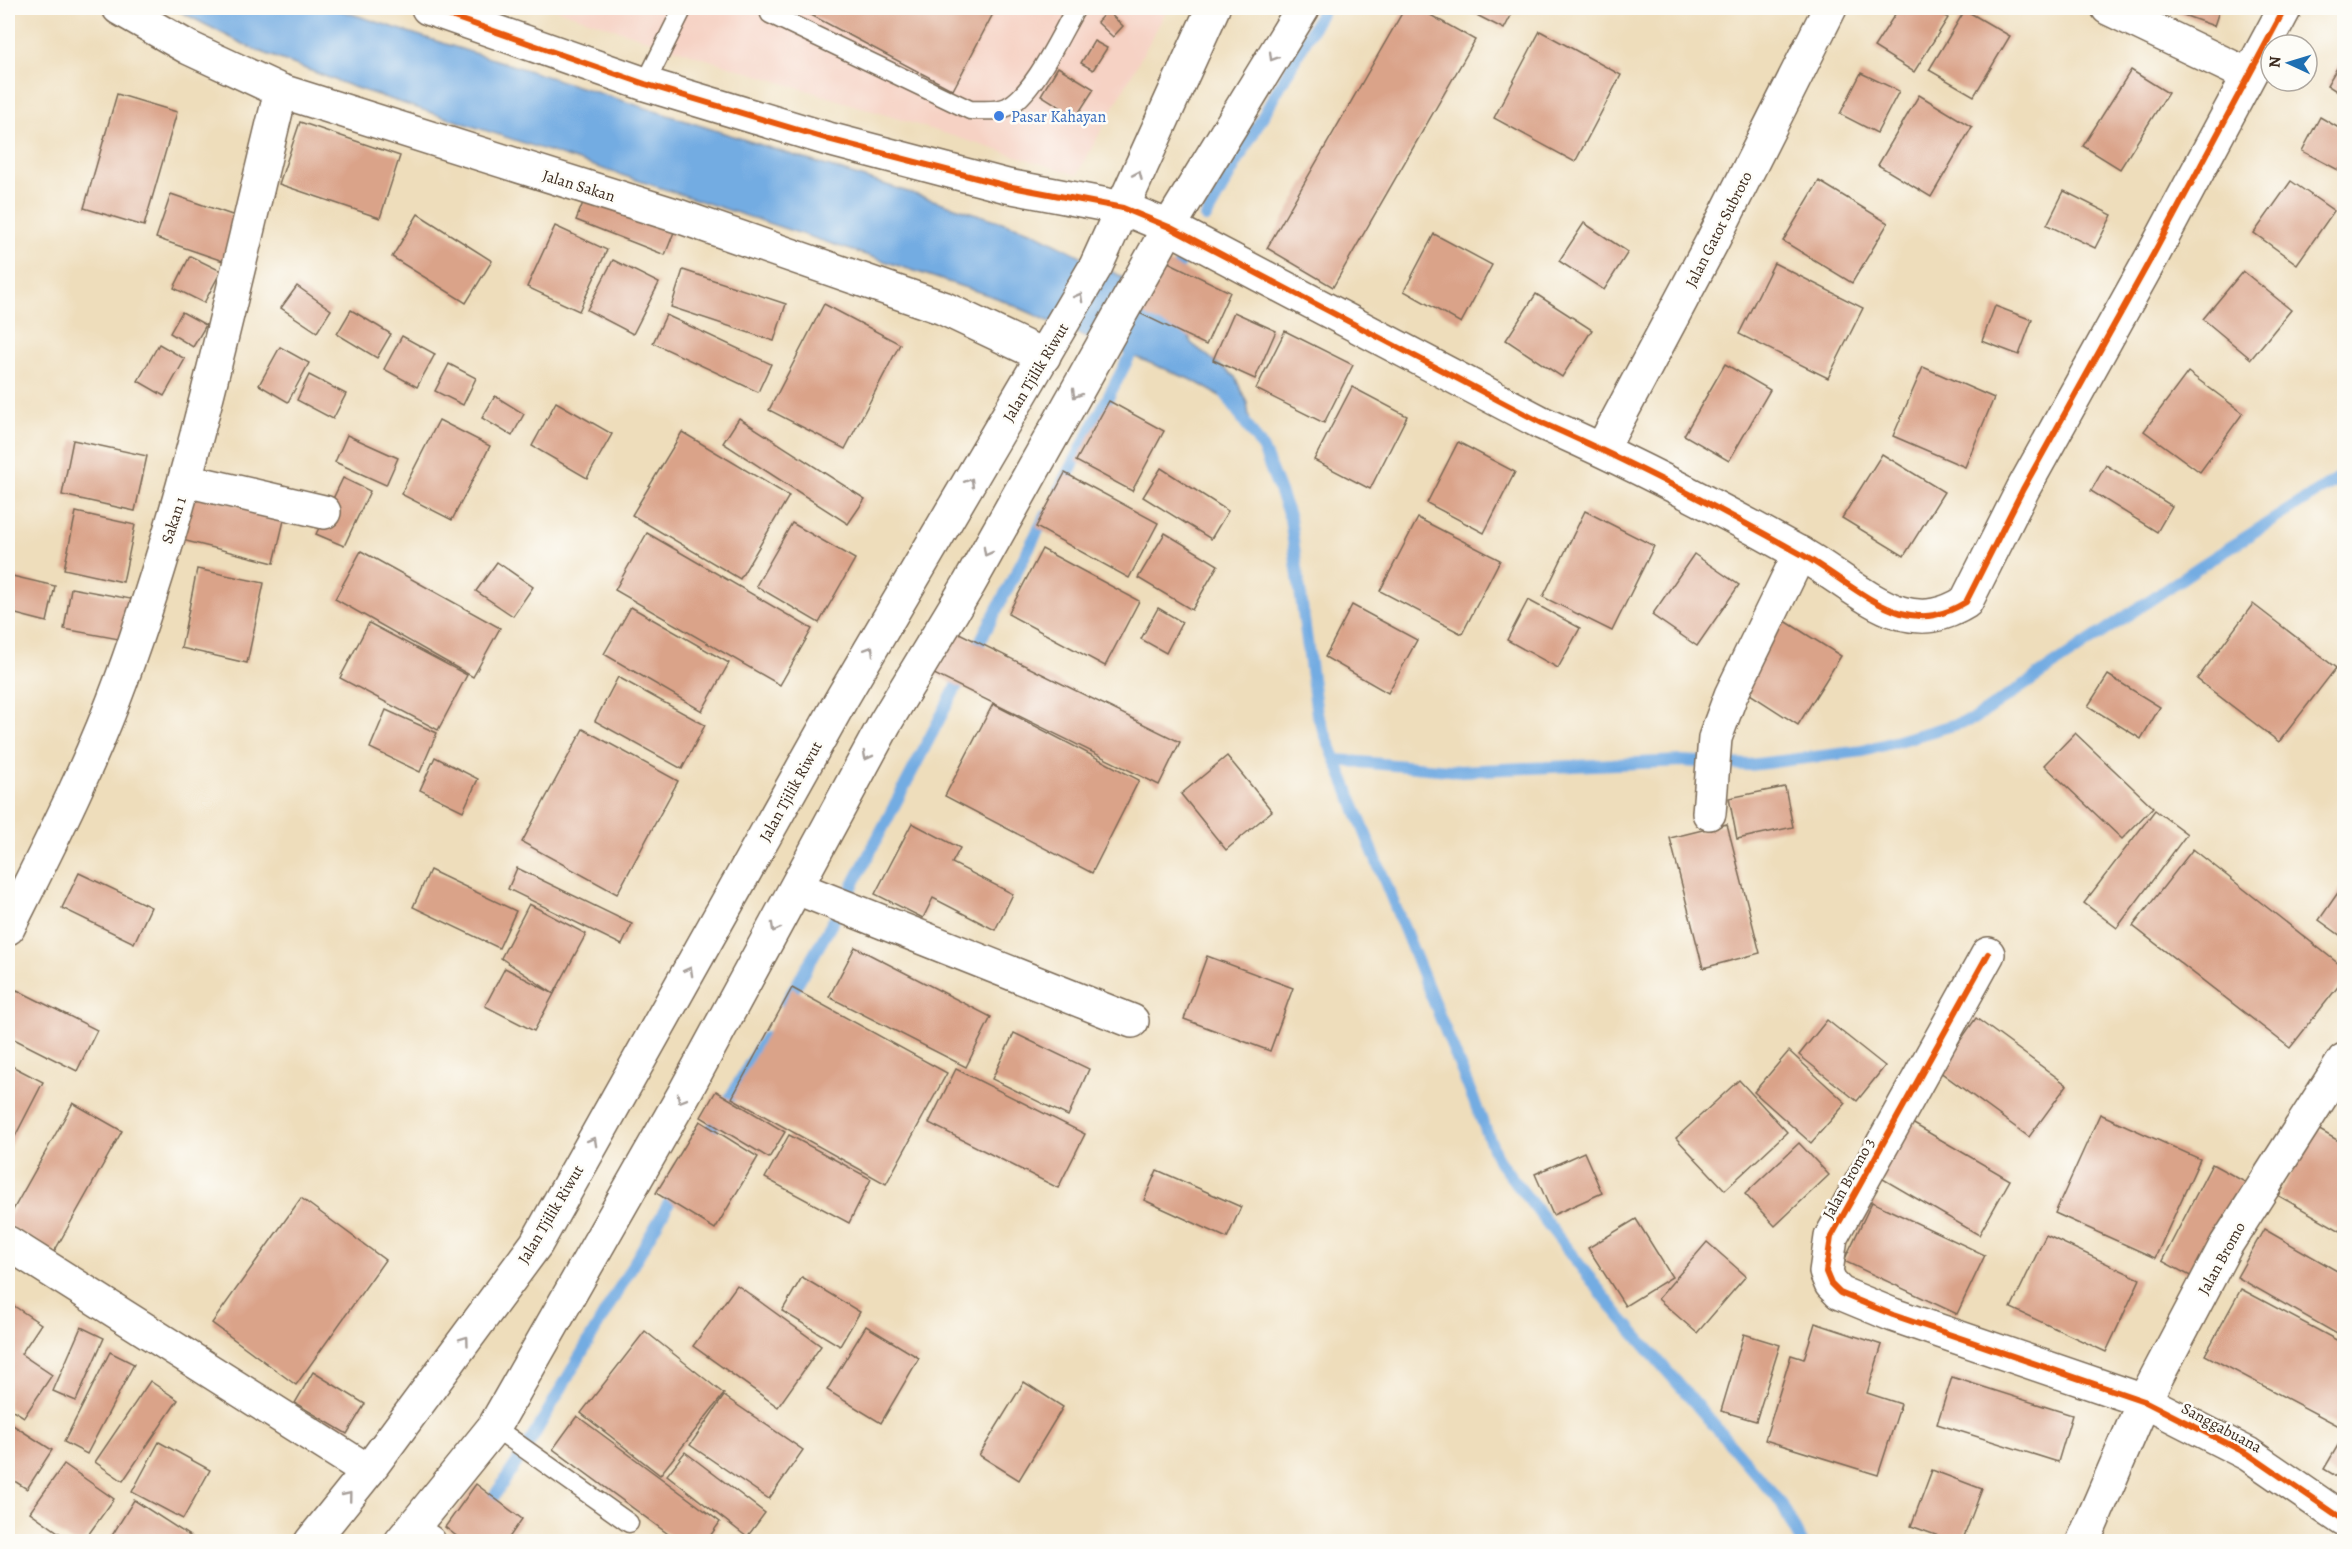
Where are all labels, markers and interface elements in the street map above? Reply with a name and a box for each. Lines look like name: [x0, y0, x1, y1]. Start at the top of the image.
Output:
north arrow: [2259, 33, 2319, 93]
one-way arrow: [1269, 51, 1280, 62]
text: N: [2264, 55, 2286, 69]
place label: Pasar Kahayan: [1011, 106, 1107, 128]
marker: Pasar Kahayan: [992, 109, 1006, 123]
street label: Jalan Sakan: [540, 164, 618, 208]
street label: Jalan Gatot Subroto: [1680, 168, 1758, 291]
one-way arrow: [1131, 170, 1143, 181]
one-way arrow: [1072, 292, 1083, 303]
street label: Jalan Tjilik Riwut: [998, 319, 1074, 426]
one-way arrow: [1072, 388, 1083, 398]
one-way arrow: [962, 478, 974, 488]
street label: Sakan 1: [156, 494, 192, 547]
one-way arrow: [983, 546, 994, 556]
one-way arrow: [863, 646, 875, 656]
street label: Jalan Tjilik Riwut: [754, 737, 828, 846]
one-way arrow: [863, 750, 874, 761]
one-way arrow: [771, 922, 782, 933]
one-way arrow: [682, 967, 693, 978]
one-way arrow: [677, 1093, 689, 1104]
street label: Jalan Bromo 3: [1817, 1134, 1880, 1223]
one-way arrow: [586, 1137, 597, 1148]
street label: Jalan Tjilik Riwut: [513, 1161, 589, 1268]
street label: Jalan Bromo: [2193, 1218, 2251, 1299]
one-way arrow: [458, 1336, 469, 1347]
street label: Sanggabuana: [2177, 1397, 2266, 1459]
one-way arrow: [340, 1492, 351, 1503]

